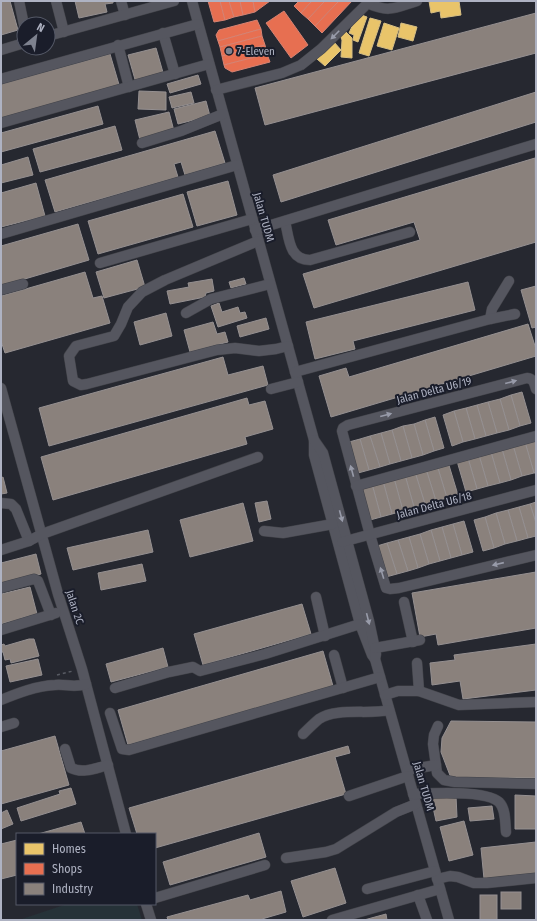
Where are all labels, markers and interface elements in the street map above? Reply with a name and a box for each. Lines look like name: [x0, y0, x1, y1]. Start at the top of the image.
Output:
north arrow: [16, 16, 56, 56]
text: N: [35, 20, 47, 35]
one-way arrow: [330, 30, 340, 40]
place label: 7-Eleven: [237, 45, 275, 58]
marker: 7-Eleven: [224, 46, 234, 56]
street label: Jalan TUDM: [250, 191, 277, 243]
street label: Jalan Delta U6/19: [395, 374, 473, 407]
one-way arrow: [505, 379, 517, 385]
one-way arrow: [379, 412, 392, 418]
one-way arrow: [349, 464, 355, 477]
street label: Jalan Delta U6/18: [395, 489, 474, 522]
one-way arrow: [338, 510, 344, 522]
one-way arrow: [492, 561, 504, 567]
one-way arrow: [379, 567, 385, 579]
street label: Jalan 2C: [63, 588, 86, 626]
one-way arrow: [366, 613, 372, 625]
street label: Jalan TUDM: [410, 760, 437, 812]
legend: [16, 833, 156, 905]
text: Homes: [52, 842, 86, 856]
text: Shops: [52, 862, 82, 876]
text: Industry: [52, 882, 93, 896]

